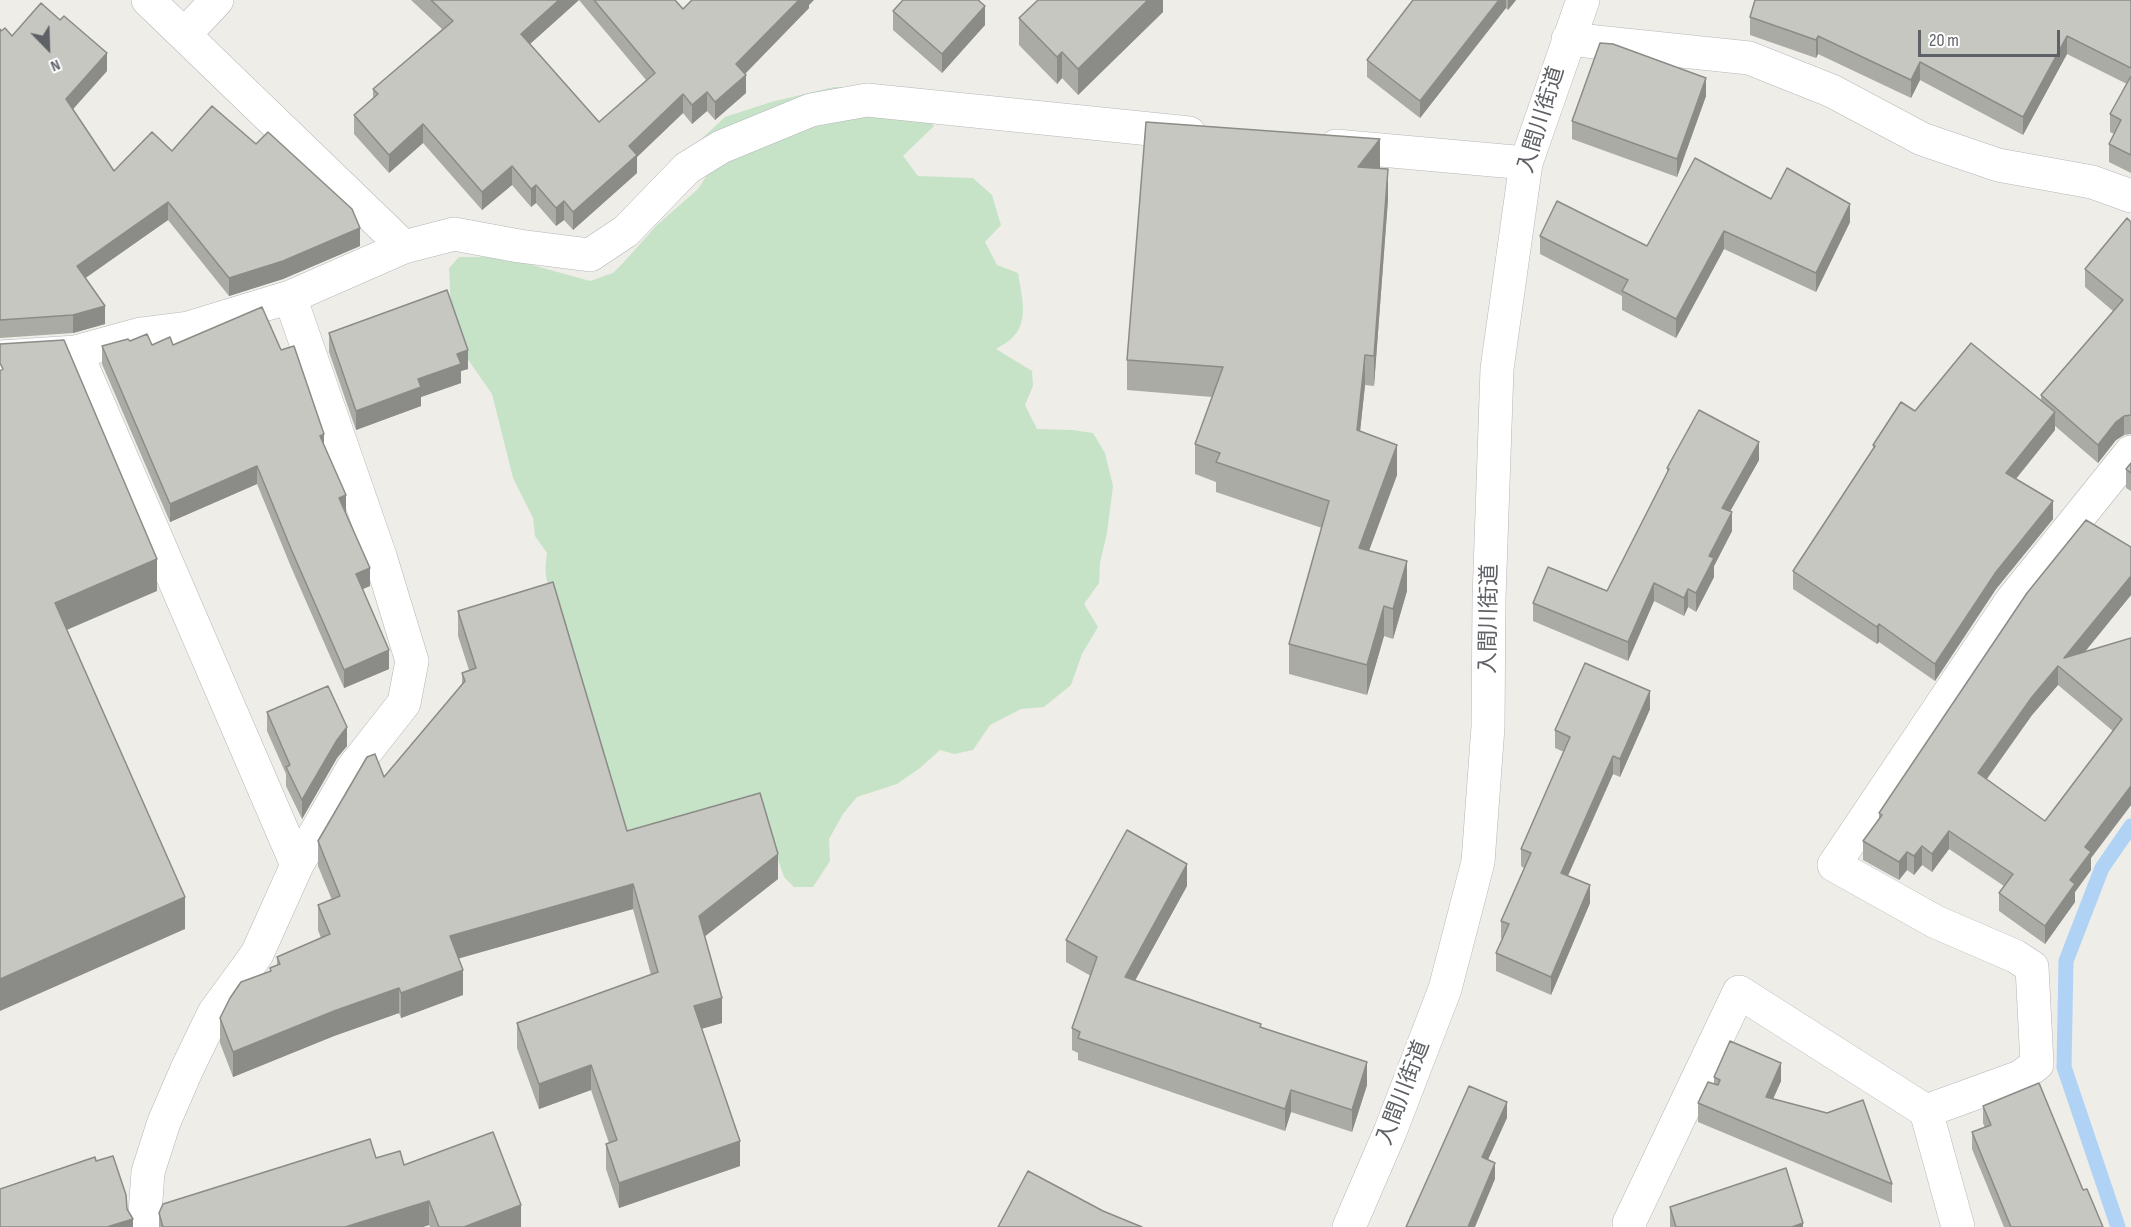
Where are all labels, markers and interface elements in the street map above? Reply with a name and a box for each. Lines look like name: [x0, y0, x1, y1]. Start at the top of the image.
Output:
north arrow: [18, 18, 78, 78]
scale bar: [1921, 18, 2064, 56]
text: 20 m: [1929, 30, 1959, 51]
text: N: [48, 55, 63, 75]
street label: 入間川街道: [1513, 64, 1571, 176]
street label: 入間川街道: [1476, 564, 1504, 674]
street label: 入間川街道: [1372, 1037, 1436, 1149]

